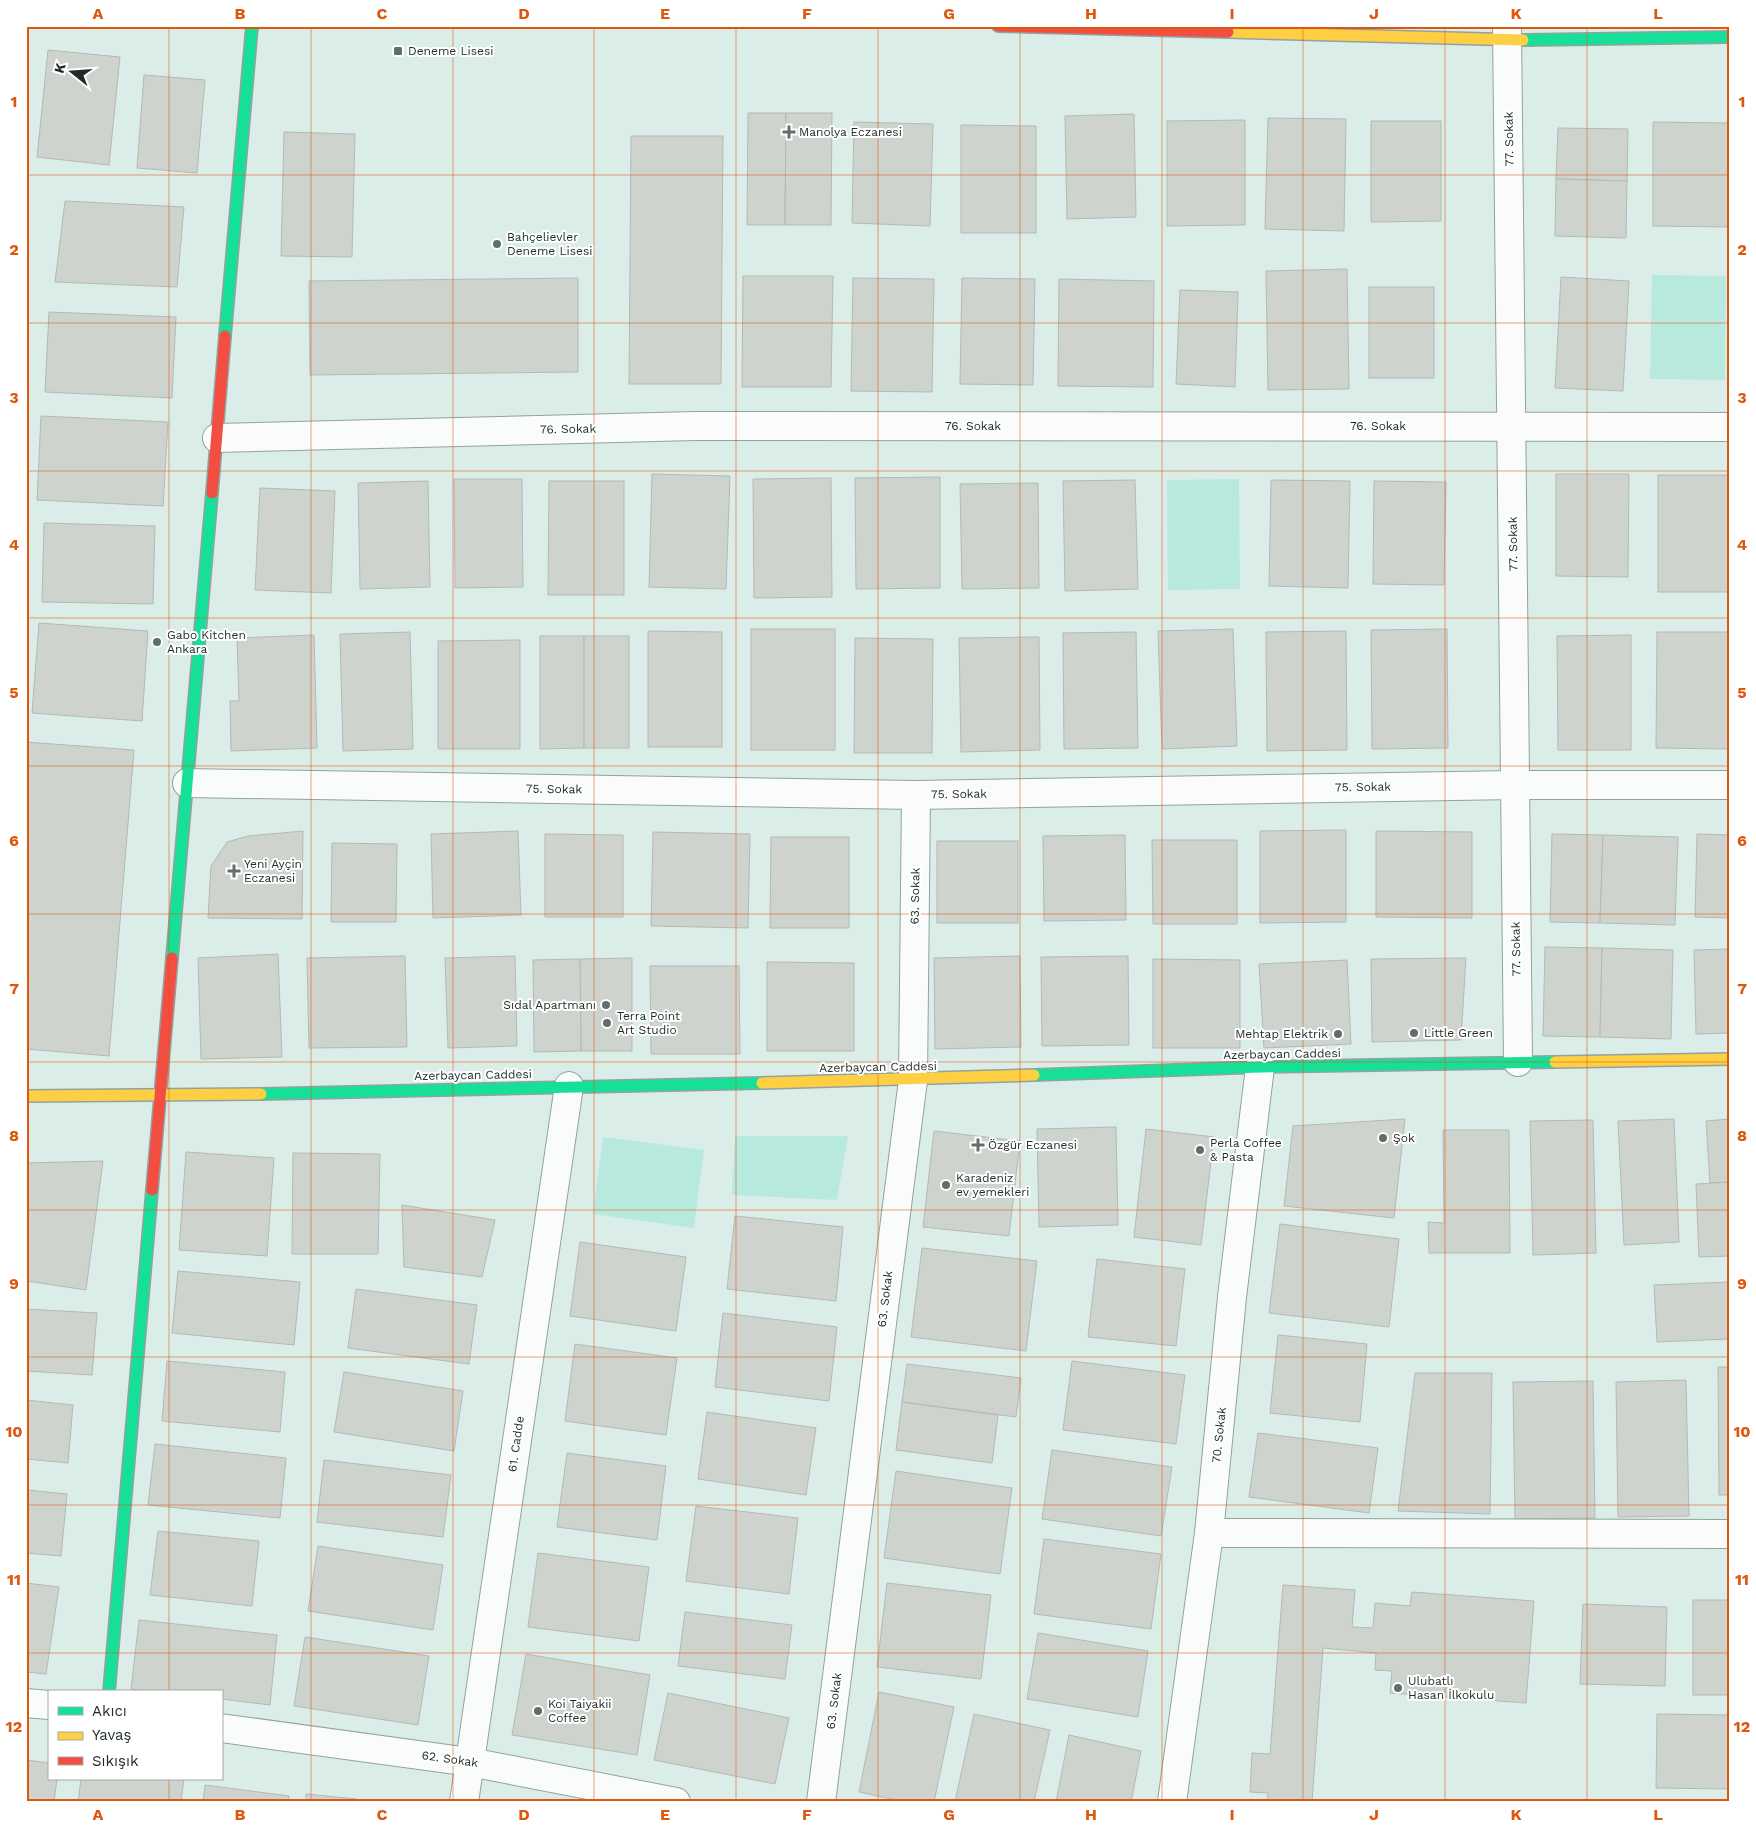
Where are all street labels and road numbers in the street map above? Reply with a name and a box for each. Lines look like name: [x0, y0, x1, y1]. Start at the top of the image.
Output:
street label: 77. Sokak: [1502, 111, 1516, 167]
street label: 76. Sokak: [945, 419, 1001, 433]
street label: 76. Sokak: [1350, 419, 1406, 433]
street label: 76. Sokak: [540, 422, 596, 436]
street label: 77. Sokak: [1506, 516, 1520, 572]
street label: 75. Sokak: [1335, 780, 1391, 794]
street label: 75. Sokak: [526, 782, 582, 796]
street label: 75. Sokak: [931, 787, 987, 801]
street label: 63. Sokak: [908, 867, 922, 924]
street label: 77. Sokak: [1509, 921, 1523, 977]
street label: Azerbaycan Caddesi: [1223, 1046, 1341, 1062]
street label: Azerbaycan Caddesi: [819, 1059, 937, 1075]
street label: Azerbaycan Caddesi: [414, 1067, 532, 1083]
street label: 63. Sokak: [875, 1270, 895, 1328]
street label: 70. Sokak: [1209, 1406, 1229, 1464]
street label: 61. Cadde: [505, 1415, 527, 1473]
street label: 63. Sokak: [824, 1672, 844, 1730]
street label: 62. Sokak: [421, 1748, 479, 1770]

